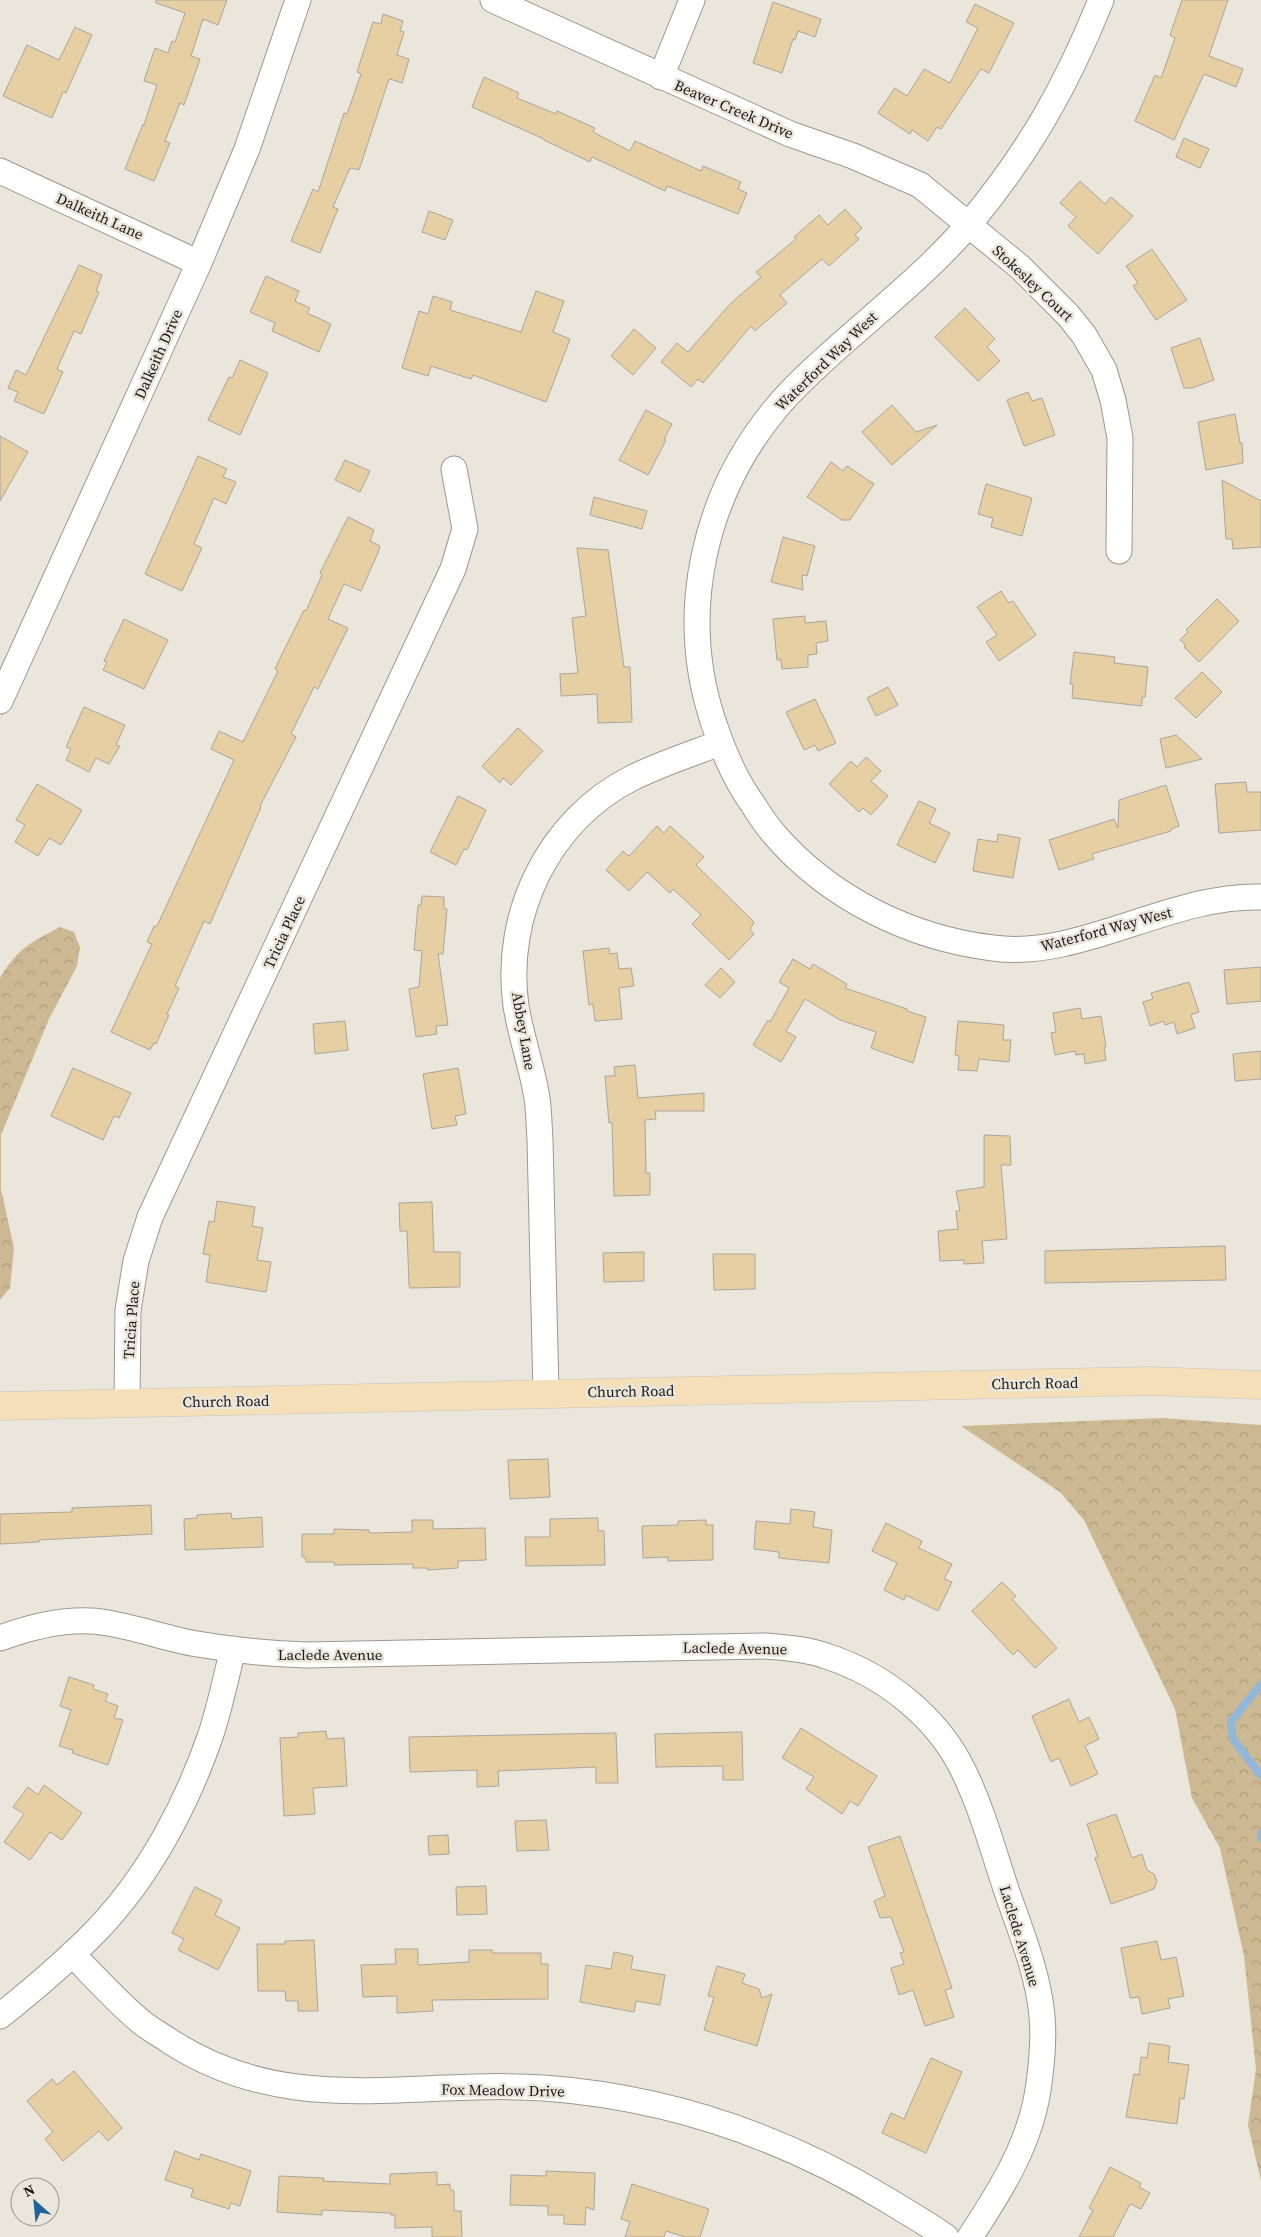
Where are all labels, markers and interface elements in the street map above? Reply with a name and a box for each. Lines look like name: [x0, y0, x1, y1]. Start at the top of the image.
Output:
street label: Beaver Creek Drive: [671, 74, 797, 144]
street label: Dalkeith Lane: [53, 187, 147, 245]
street label: Stokesley Court: [988, 240, 1078, 326]
street label: Dalkeith Drive: [129, 305, 187, 402]
street label: Waterford Way West: [770, 306, 882, 415]
street label: Tricia Place: [258, 892, 310, 972]
street label: Waterford Way West: [1038, 901, 1174, 957]
street label: Abbey Lane: [507, 990, 541, 1072]
street label: Tricia Place: [118, 1280, 144, 1360]
street label: Church Road: [991, 1372, 1079, 1394]
street label: Church Road: [587, 1380, 675, 1402]
street label: Church Road: [182, 1390, 270, 1412]
street label: Laclede Avenue: [682, 1637, 788, 1659]
street label: Laclede Avenue: [278, 1644, 383, 1665]
street label: Laclede Avenue: [995, 1883, 1045, 1989]
street label: Fox Meadow Drive: [441, 2078, 565, 2102]
north arrow: [10, 2177, 60, 2227]
text: N: [20, 2179, 38, 2202]

